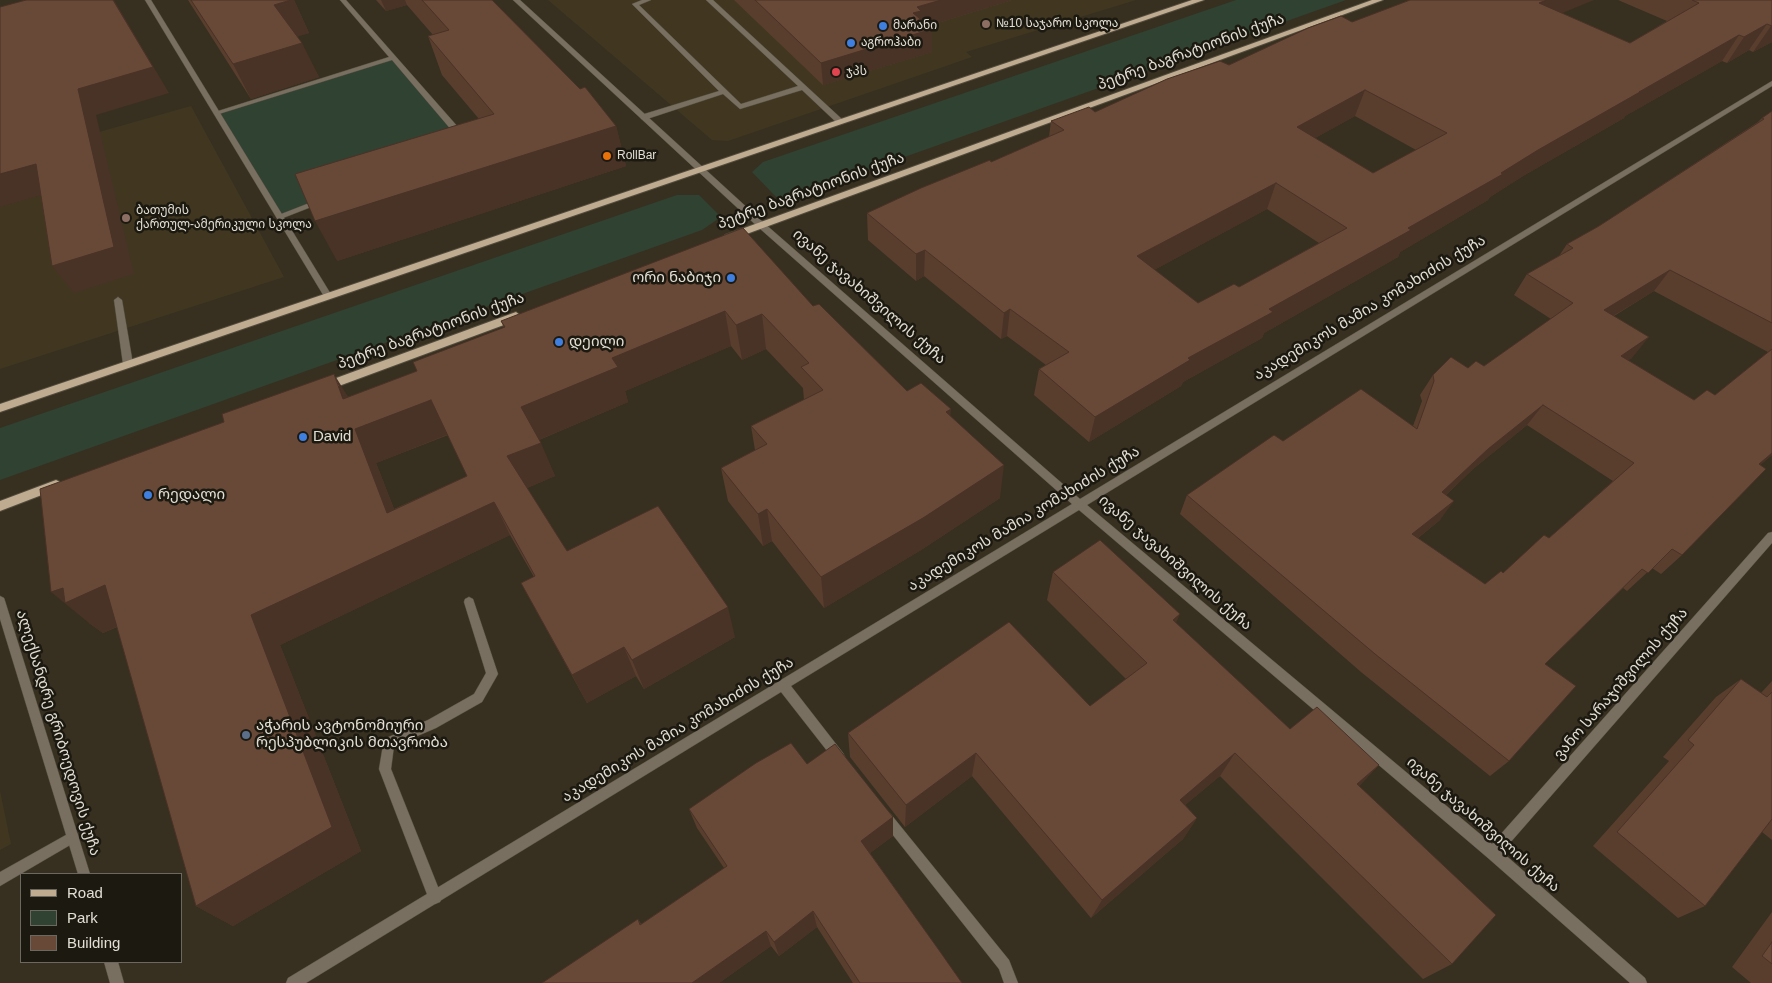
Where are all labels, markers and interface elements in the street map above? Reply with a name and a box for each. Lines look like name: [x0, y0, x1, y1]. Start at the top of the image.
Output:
street label: პეტრე ბაგრატიონის ქუჩა: [1095, 10, 1287, 94]
place label: №10 საჯარო სკოლა: [996, 17, 1118, 31]
marker: №10 საჯარო სკოლა: [980, 18, 992, 30]
place label: მარანი: [893, 19, 937, 33]
marker: მარანი: [877, 20, 889, 32]
place label: აგროჰაბი: [861, 36, 921, 50]
marker: აგროჰაბი: [845, 37, 857, 49]
place label: ჯპს: [846, 65, 867, 79]
marker: ჯპს: [830, 66, 842, 78]
place label: RollBar: [617, 149, 656, 163]
street label: პეტრე ბაგრატიონის ქუჩა: [715, 149, 907, 233]
marker: RollBar: [601, 150, 613, 162]
place label: ბათუმის ქართულ-ამერიკული სკოლა: [136, 204, 312, 232]
marker: ბათუმის ქართულ-ამერიკული სკოლა: [120, 212, 132, 224]
street label: ივანე ჯავახიშვილის ქუჩა: [789, 226, 949, 368]
street label: აკადემიკოს მამია კომახიძის ქუჩა: [1251, 231, 1489, 385]
place label: ორი ნაბიჯი: [632, 269, 721, 287]
marker: ორი ნაბიჯი: [725, 272, 737, 284]
street label: პეტრე ბაგრატიონის ქუჩა: [335, 289, 527, 373]
place label: დეილი: [569, 333, 624, 351]
marker: დეილი: [553, 336, 565, 348]
place label: David: [313, 428, 351, 446]
marker: David: [297, 431, 309, 443]
street label: აკადემიკოს მამია კომახიძის ქუჩა: [905, 442, 1143, 596]
place label: რედალი: [158, 486, 225, 504]
marker: რედალი: [142, 489, 154, 501]
street label: ივანე ჯავახიშვილის ქუჩა: [1095, 492, 1255, 634]
street label: ვანო სარაჯიშვილის ქუჩა: [1550, 604, 1692, 764]
street label: ალექსანდრე გრიბოედოვის ქუჩა: [12, 608, 104, 858]
street label: აკადემიკოს მამია კომახიძის ქუჩა: [559, 653, 797, 807]
place label: აჭარის ავტონომიური რესპუბლიკის მთავრობა: [256, 717, 448, 752]
marker: აჭარის ავტონომიური რესპუბლიკის მთავრობა: [240, 729, 252, 741]
street label: ივანე ჯავახიშვილის ქუჩა: [1403, 754, 1563, 896]
legend: [20, 873, 182, 963]
text: Road: [67, 884, 103, 901]
text: Park: [67, 909, 98, 926]
text: Building: [67, 934, 120, 951]

